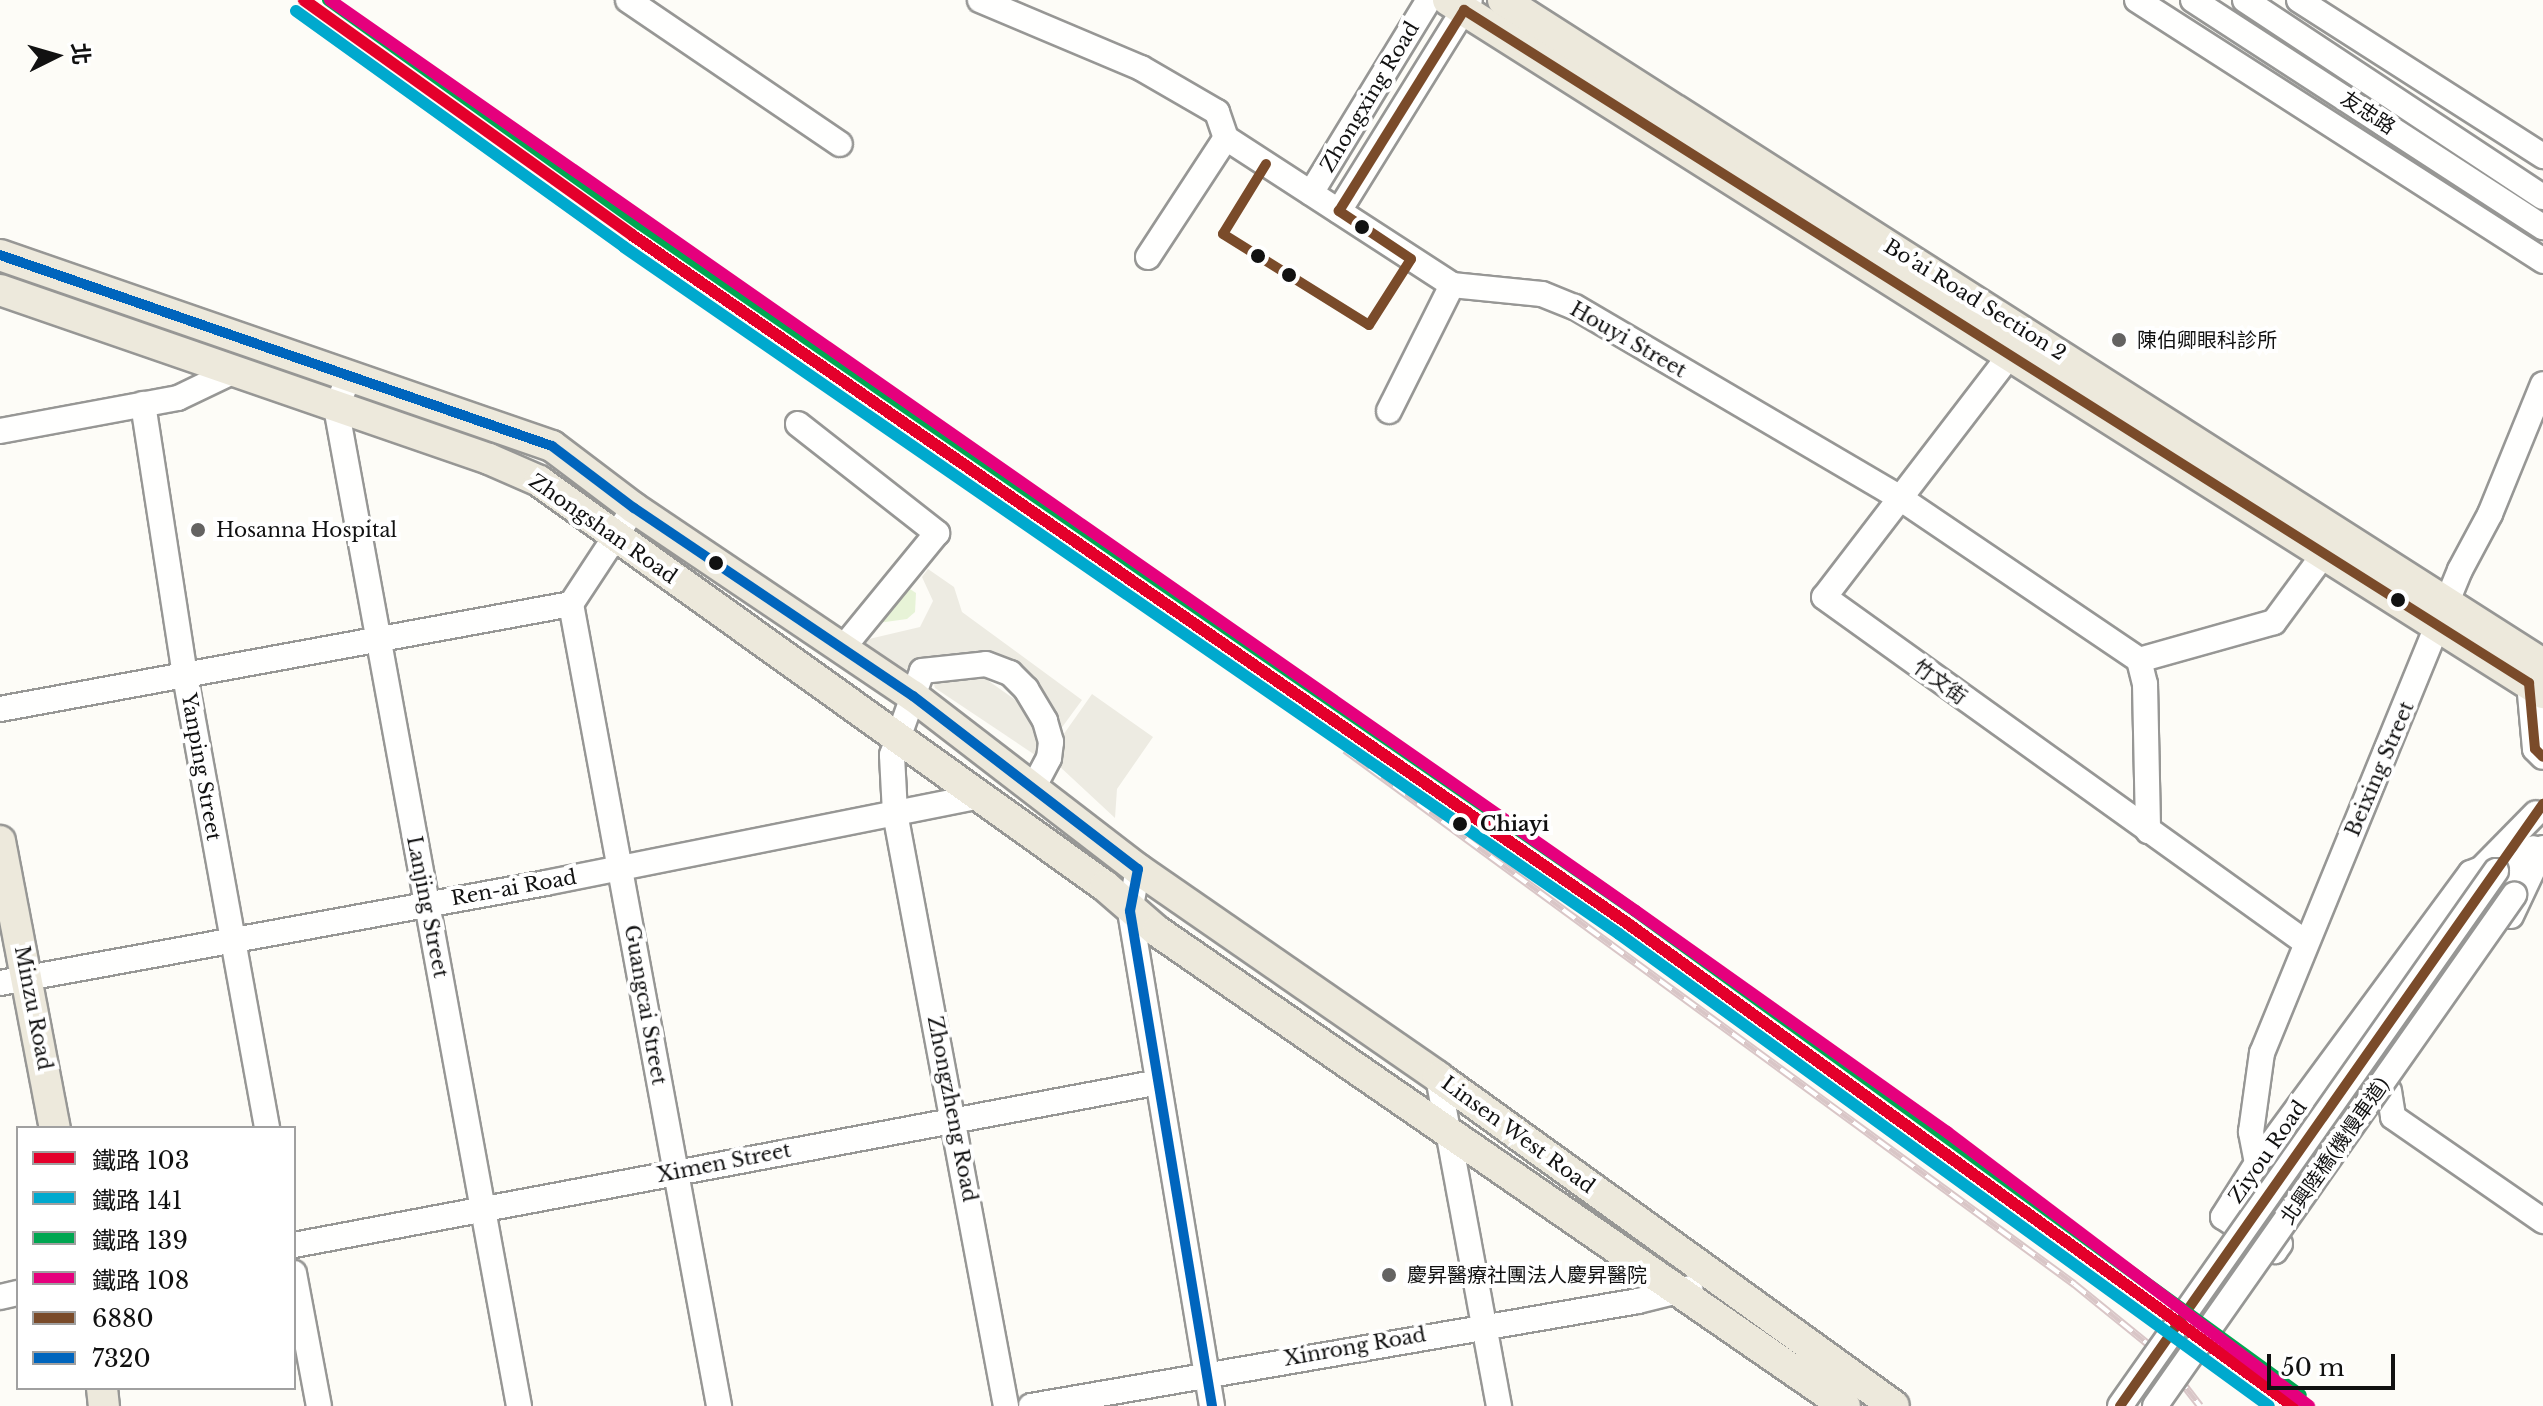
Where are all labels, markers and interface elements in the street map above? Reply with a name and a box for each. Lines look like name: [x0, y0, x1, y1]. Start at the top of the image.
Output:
north arrow: [16, 16, 96, 96]
street label: Zhongxing Road: [1315, 17, 1425, 177]
text: 北: [66, 42, 95, 66]
street label: 友忠路: [2336, 87, 2400, 139]
unlabelled marker: [1354, 219, 1370, 235]
street label: Bo’ai Road Section 2: [1880, 234, 2070, 366]
unlabelled marker: [1250, 248, 1266, 264]
unlabelled marker: [1281, 267, 1297, 283]
street label: Houyi Street: [1566, 297, 1690, 383]
place label: 陳伯卿眼科診所: [2137, 328, 2277, 352]
marker: 陳伯卿眼科診所: [2108, 329, 2130, 351]
street label: Zhongshan Road: [525, 469, 681, 589]
place label: Hosanna Hospital: [216, 518, 397, 542]
marker: Hosanna Hospital: [187, 519, 209, 541]
unlabelled marker: [708, 555, 724, 571]
unlabelled marker: [2390, 592, 2406, 608]
street label: 竹文街: [1909, 655, 1971, 709]
street label: Yanping Street: [176, 691, 226, 843]
street label: Beixing Street: [2341, 698, 2419, 840]
marker: Chiayi: [1447, 811, 1473, 837]
place label: Chiayi: [1480, 812, 1549, 836]
street label: Lanjing Street: [401, 834, 453, 980]
street label: Ren-ai Road: [449, 865, 579, 911]
street label: Guangcai Street: [619, 923, 671, 1087]
street label: Minzu Road: [9, 944, 57, 1072]
street label: Zhongzheng Road: [922, 1014, 982, 1204]
street label: Linsen West Road: [1436, 1071, 1600, 1199]
street label: 北興陸橋(機慢車道): [2275, 1073, 2395, 1229]
street label: Ziyou Road: [2224, 1096, 2312, 1208]
legend: [16, 1126, 296, 1390]
street label: Ximen Street: [655, 1138, 793, 1188]
text: 鐵路 103: [92, 1146, 190, 1175]
text: 鐵路 141: [92, 1186, 182, 1215]
text: 鐵路 139: [92, 1226, 188, 1255]
place label: 慶昇醫療社團法人慶昇醫院: [1407, 1263, 1647, 1287]
marker: 慶昇醫療社團法人慶昇醫院: [1378, 1264, 1400, 1286]
text: 鐵路 108: [92, 1266, 189, 1295]
text: 6880: [92, 1304, 154, 1333]
street label: Xinrong Road: [1282, 1323, 1428, 1371]
scale bar: [2271, 1338, 2399, 1388]
text: 7320: [92, 1344, 151, 1373]
text: 50 m: [2281, 1353, 2344, 1382]

